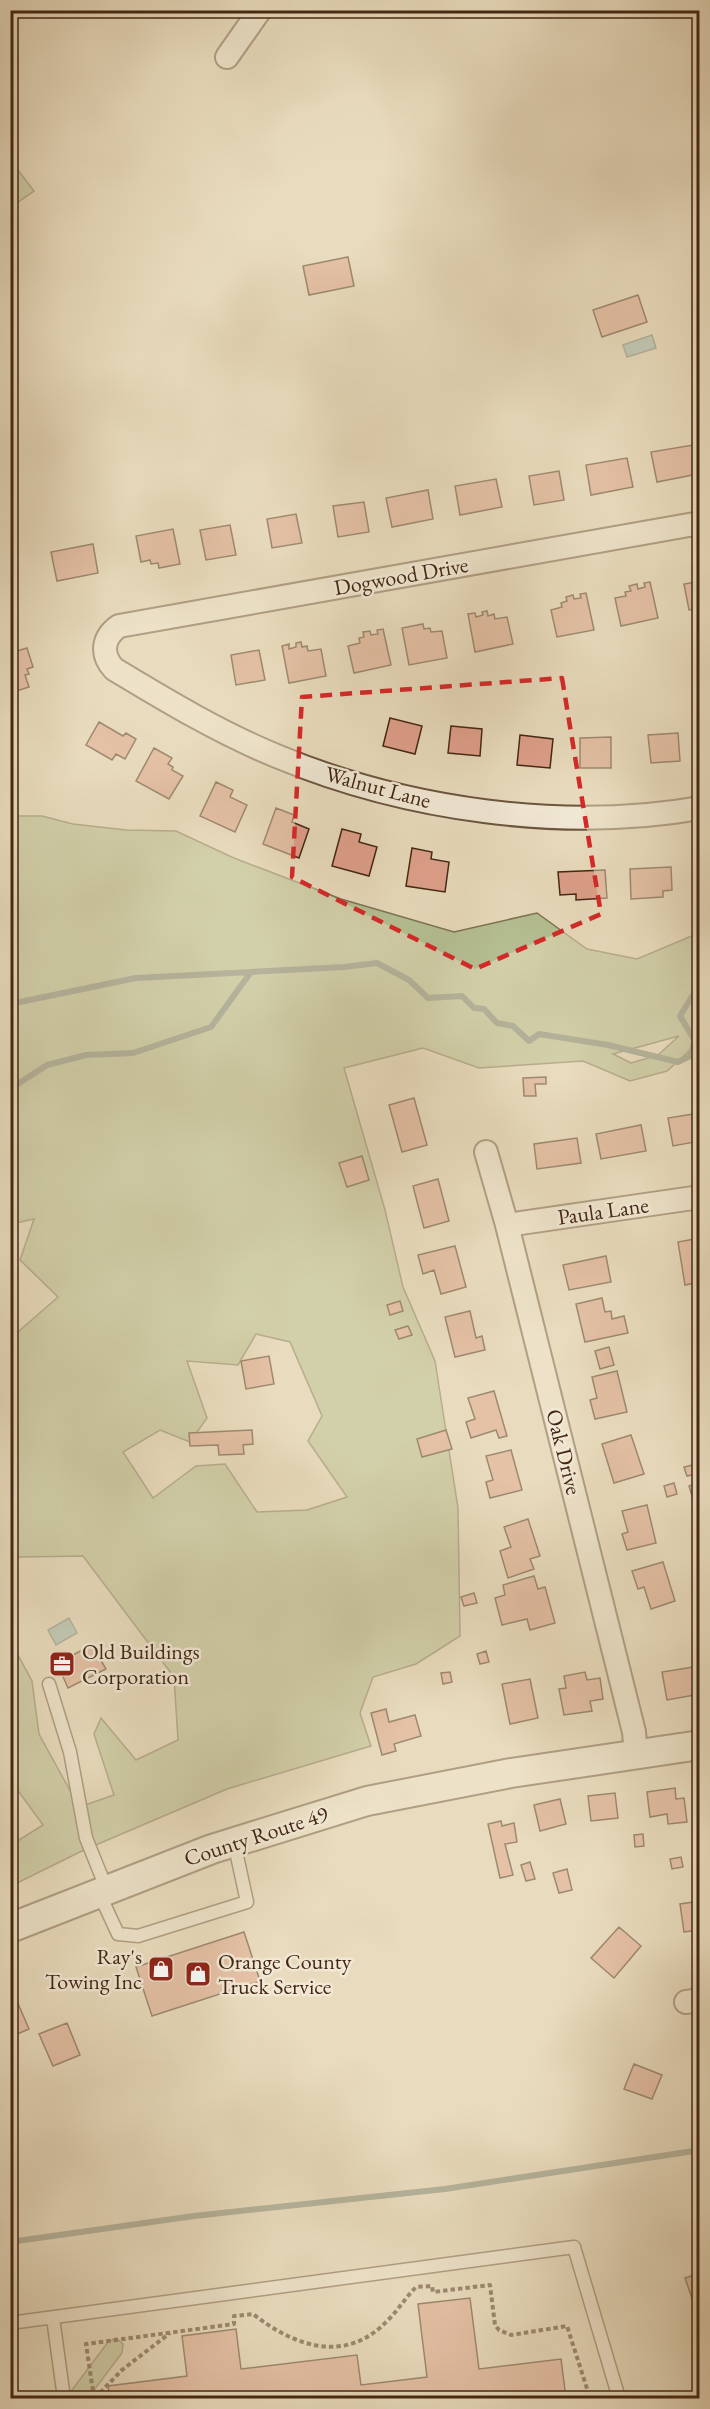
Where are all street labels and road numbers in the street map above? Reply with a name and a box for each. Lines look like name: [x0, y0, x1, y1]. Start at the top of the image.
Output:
street label: Dogwood Drive: [332, 550, 471, 602]
street label: Walnut Lane: [322, 759, 434, 815]
street label: Paula Lane: [556, 1190, 651, 1232]
street label: Oak Drive: [539, 1406, 589, 1498]
street label: County Route 49: [180, 1799, 332, 1873]

